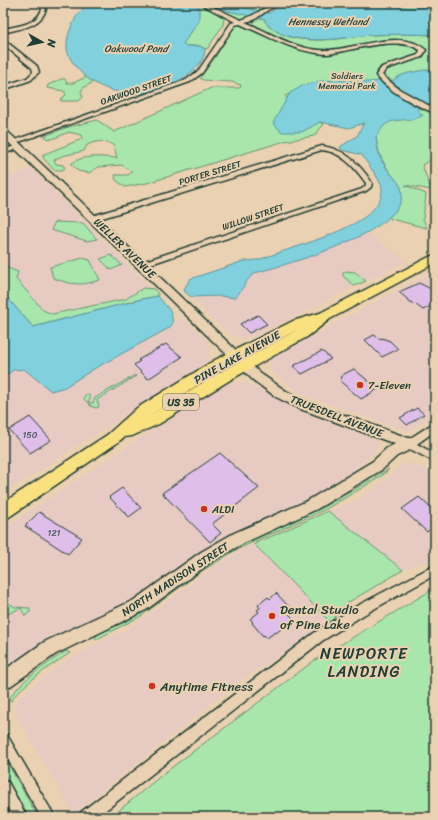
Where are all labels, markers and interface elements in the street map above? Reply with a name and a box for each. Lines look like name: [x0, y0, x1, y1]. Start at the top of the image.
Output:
water label: Hennessy Wetland: [288, 13, 371, 31]
north arrow: [22, 22, 62, 62]
text: N: [41, 37, 61, 49]
water label: Oakwood Pond: [104, 40, 170, 58]
park label: Soldiers Memorial Park: [318, 68, 376, 94]
street label: OAKWOOD STREET: [98, 70, 175, 110]
street label: PORTER STREET: [177, 156, 244, 190]
street label: WILLOW STREET: [220, 199, 287, 235]
street label: WELLER AVENUE: [89, 213, 161, 284]
street label: PINE LAKE AVENUE: [190, 325, 285, 389]
place label: 7-Eleven: [368, 376, 411, 395]
marker: 7-Eleven: [355, 380, 365, 390]
street label: TRUESDELL AVENUE: [287, 390, 387, 443]
road number: US 35: [163, 394, 199, 410]
house number: 150: [22, 427, 38, 443]
place label: ALDI: [211, 500, 235, 519]
marker: ALDI: [199, 504, 209, 514]
house number: 121: [48, 525, 61, 541]
street label: NORTH MADISON STREET: [118, 537, 233, 621]
place label: Dental Studio of Pine Lake: [280, 598, 359, 636]
marker: Dental Studio of Pine Lake: [267, 611, 277, 621]
district label: NEWPORTE LANDING: [320, 639, 408, 686]
place label: Anytime Fitness: [159, 675, 253, 698]
marker: Anytime Fitness: [147, 681, 157, 691]

